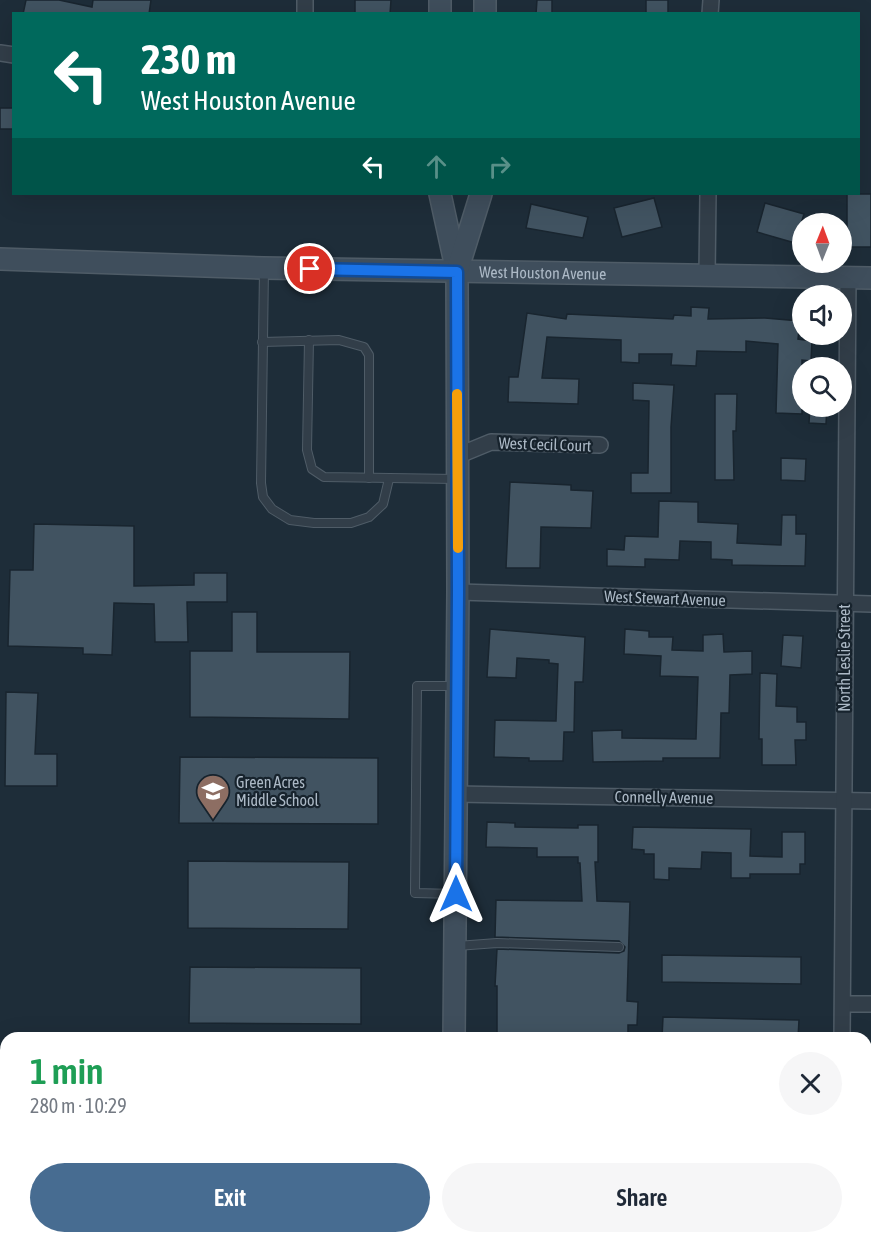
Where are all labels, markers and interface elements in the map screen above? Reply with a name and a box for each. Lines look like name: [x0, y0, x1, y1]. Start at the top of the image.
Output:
text: 230 m: [141, 35, 236, 83]
icon: left: [42, 36, 120, 114]
text: West Houston Avenue: [141, 85, 356, 116]
icon: left: [357, 150, 390, 183]
icon: ahead: [420, 150, 453, 183]
icon: right: [483, 150, 516, 183]
north arrow: [792, 213, 852, 273]
map controls: [792, 213, 852, 417]
pin: [284, 243, 335, 294]
icon: arrive: [293, 252, 326, 285]
street label: West Houston Avenue: [479, 263, 607, 283]
button: sound: [792, 285, 852, 345]
button: search: [792, 357, 852, 417]
street label: West Cecil Court: [498, 433, 592, 455]
street label: West Stewart Avenue: [604, 587, 726, 609]
street label: North Leslie Street: [835, 604, 853, 712]
school or university icon: Green Acres Middle School: [195, 773, 231, 820]
place label: Green Acres Middle School: [236, 773, 320, 809]
street label: Connelly Avenue: [614, 787, 714, 808]
position arrow: [424, 862, 488, 926]
text: 1 min: [30, 1050, 104, 1092]
button: close: [779, 1052, 842, 1115]
text: 280 m · 10:29: [30, 1094, 127, 1117]
button: Exit: [30, 1163, 430, 1232]
button: Share: [442, 1163, 842, 1232]

